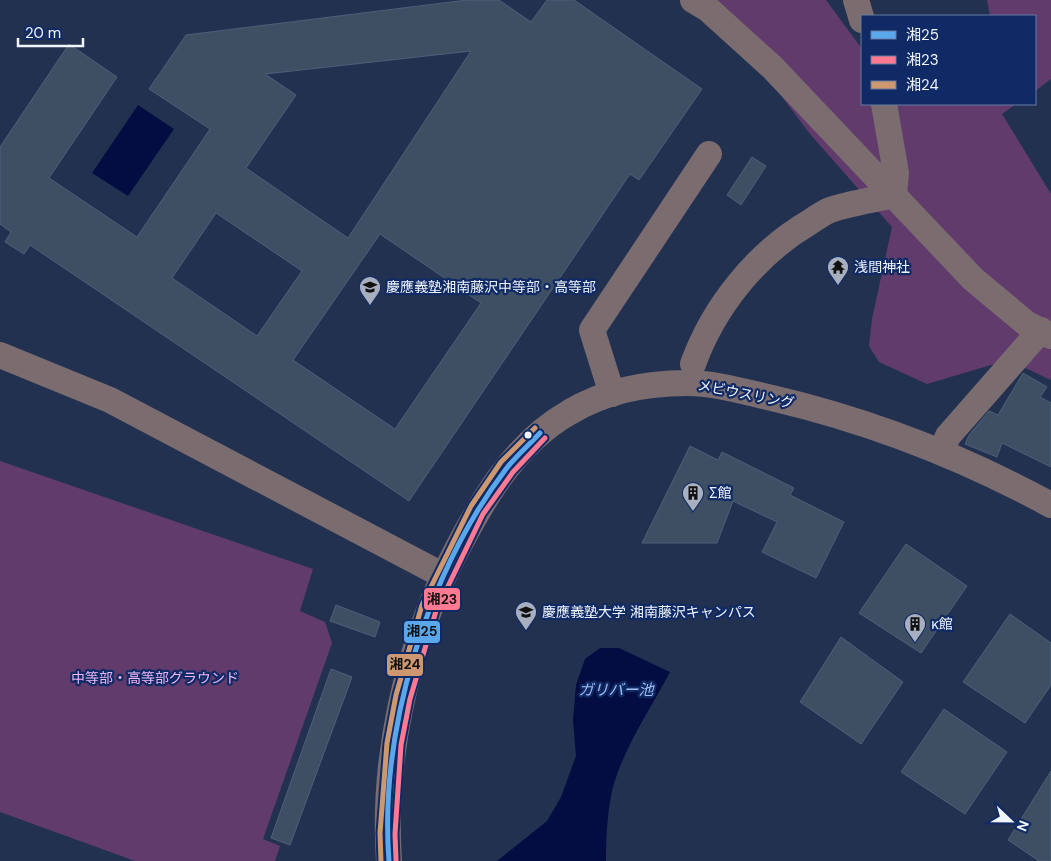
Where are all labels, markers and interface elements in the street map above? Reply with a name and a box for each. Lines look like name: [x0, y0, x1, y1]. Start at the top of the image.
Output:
scale bar: [18, 15, 82, 47]
legend: [861, 15, 1036, 105]
text: 20 m: [25, 23, 61, 43]
text: 湘25: [906, 25, 939, 45]
text: 湘23: [906, 50, 939, 70]
text: 湘24: [906, 75, 939, 95]
temple icon: 浅間神社: [826, 255, 850, 286]
place label: 浅間神社: [854, 258, 910, 276]
school or university icon: 慶應義塾湘南藤沢中等部・高等部: [358, 275, 382, 306]
place label: 慶應義塾湘南藤沢中等部・高等部: [386, 278, 596, 296]
street label: メビウスリング: [696, 376, 796, 412]
unlabelled marker: [523, 430, 533, 440]
building icon: Σ館: [681, 481, 705, 512]
place label: Σ館: [709, 484, 731, 502]
line badge: 湘23: [423, 587, 461, 611]
text: 湘23: [427, 590, 457, 608]
school or university icon: 慶應義塾大学 湘南藤沢キャンパス: [514, 600, 538, 631]
place label: 慶應義塾大学 湘南藤沢キャンパス: [542, 603, 756, 621]
building icon: κ館: [903, 612, 927, 643]
place label: κ館: [931, 615, 953, 633]
line badge: 湘25: [403, 620, 441, 644]
text: 湘25: [407, 622, 437, 640]
line badge: 湘24: [386, 653, 424, 677]
text: 湘24: [389, 655, 421, 673]
park label: 中等部・高等部グラウンド: [71, 669, 239, 687]
water label: ガリバー池: [578, 680, 655, 700]
north arrow: [986, 796, 1036, 846]
text: N: [1013, 818, 1033, 834]

